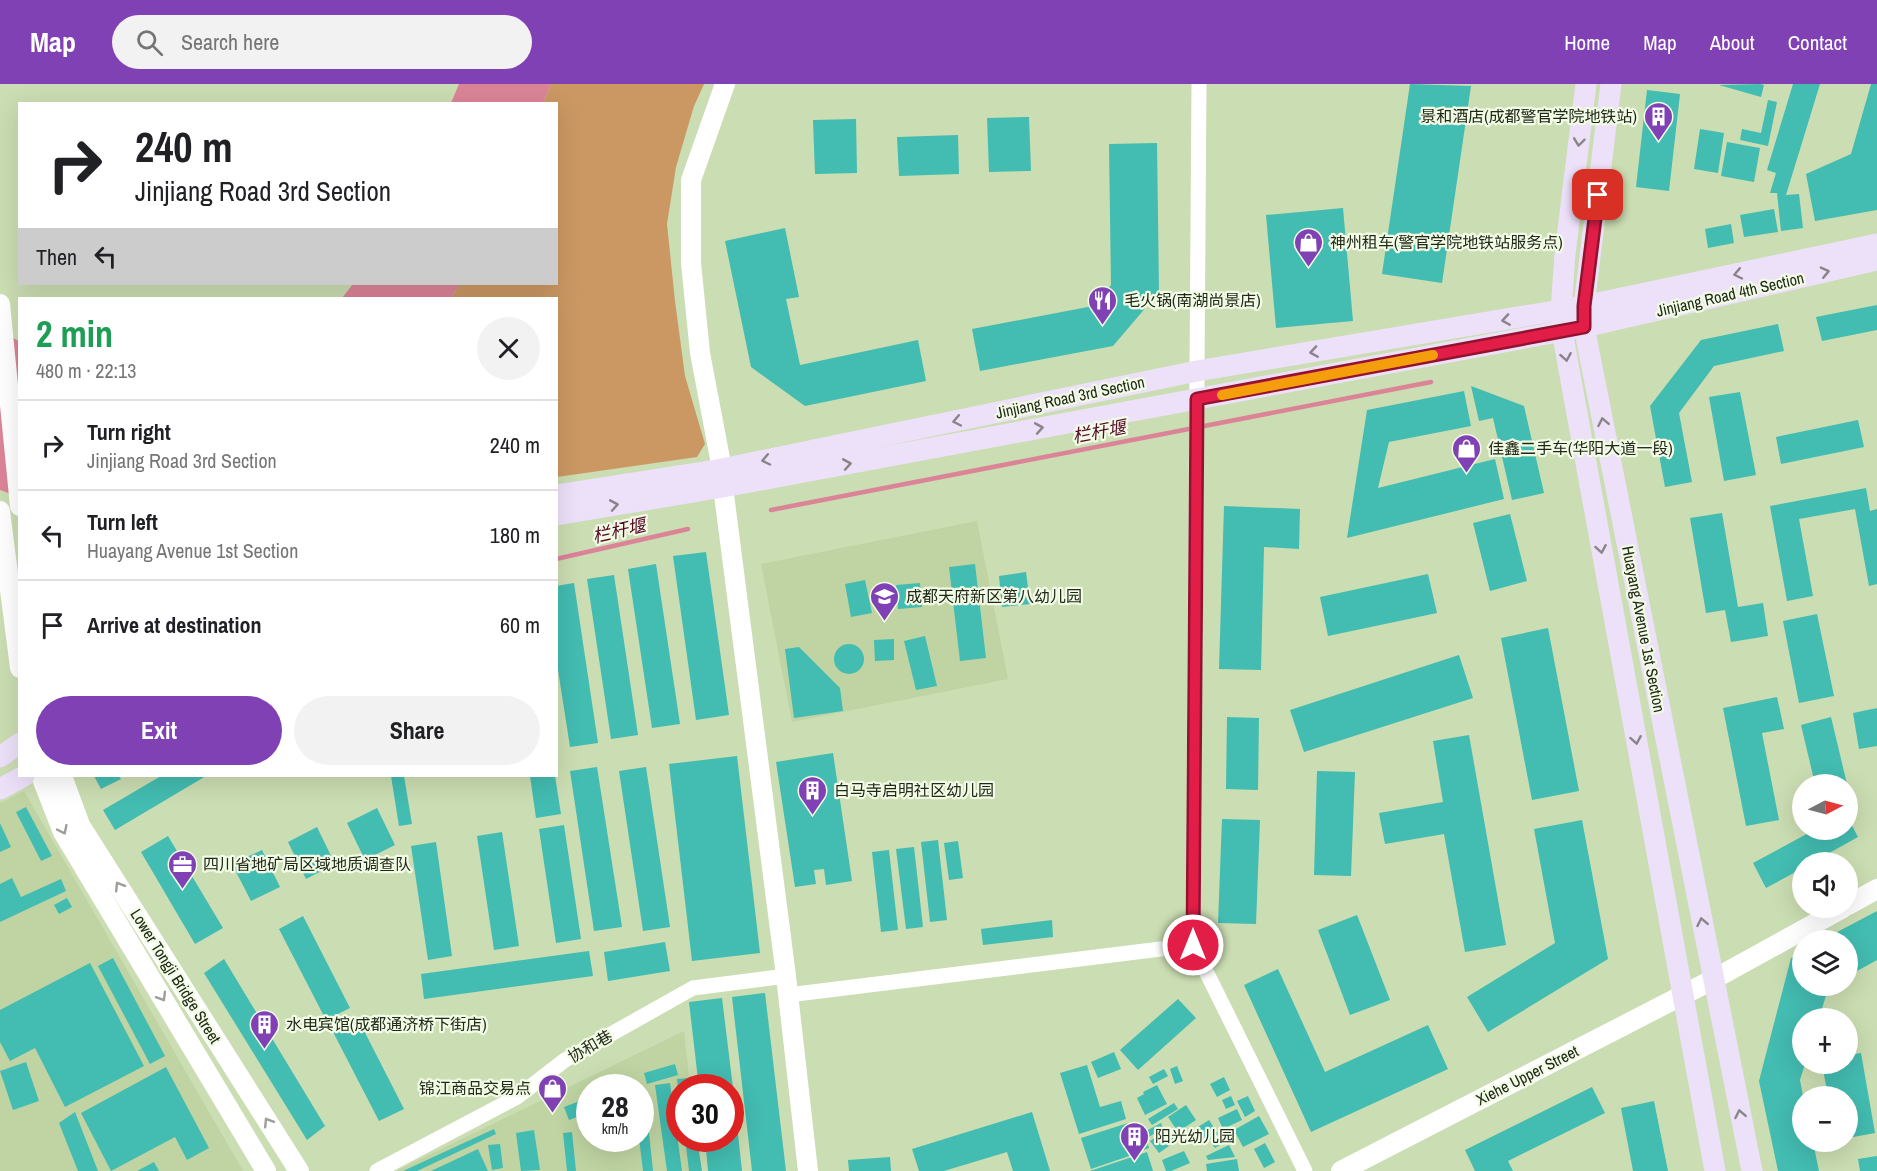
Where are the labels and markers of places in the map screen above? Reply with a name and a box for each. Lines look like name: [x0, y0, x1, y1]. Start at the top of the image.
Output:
building icon: 景和酒店(成都警官学院地铁站): [1642, 100, 1674, 142]
place label: 景和酒店(成都警官学院地铁站): [1420, 105, 1637, 127]
pin: [1572, 169, 1623, 220]
shop icon: 神州租车(警官学院地铁站服务点): [1293, 226, 1325, 268]
place label: 神州租车(警官学院地铁站服务点): [1330, 231, 1563, 253]
restaurant icon: 毛火锅(南湖尚景店): [1087, 284, 1119, 326]
place label: 毛火锅(南湖尚景店): [1124, 289, 1261, 311]
shop icon: 佳鑫二手车(华阳大道一段): [1451, 432, 1483, 474]
place label: 佳鑫二手车(华阳大道一段): [1488, 437, 1673, 459]
school or university icon: 成都天府新区第八幼儿园: [869, 580, 901, 622]
place label: 成都天府新区第八幼儿园: [906, 585, 1082, 607]
building icon: 白马寺启明社区幼儿园: [797, 774, 829, 816]
place label: 白马寺启明社区幼儿园: [834, 779, 994, 801]
office icon: 四川省地矿局区域地质调查队: [166, 848, 198, 890]
place label: 四川省地矿局区域地质调查队: [203, 853, 411, 875]
building icon: 水电宾馆(成都通济桥下街店): [249, 1008, 281, 1050]
place label: 水电宾馆(成都通济桥下街店): [286, 1013, 487, 1035]
shop icon: 锦江商品交易点: [536, 1072, 568, 1114]
place label: 锦江商品交易点: [419, 1077, 531, 1099]
building icon: 阳光幼儿园: [1118, 1120, 1150, 1162]
place label: 阳光幼儿园: [1155, 1125, 1235, 1147]

